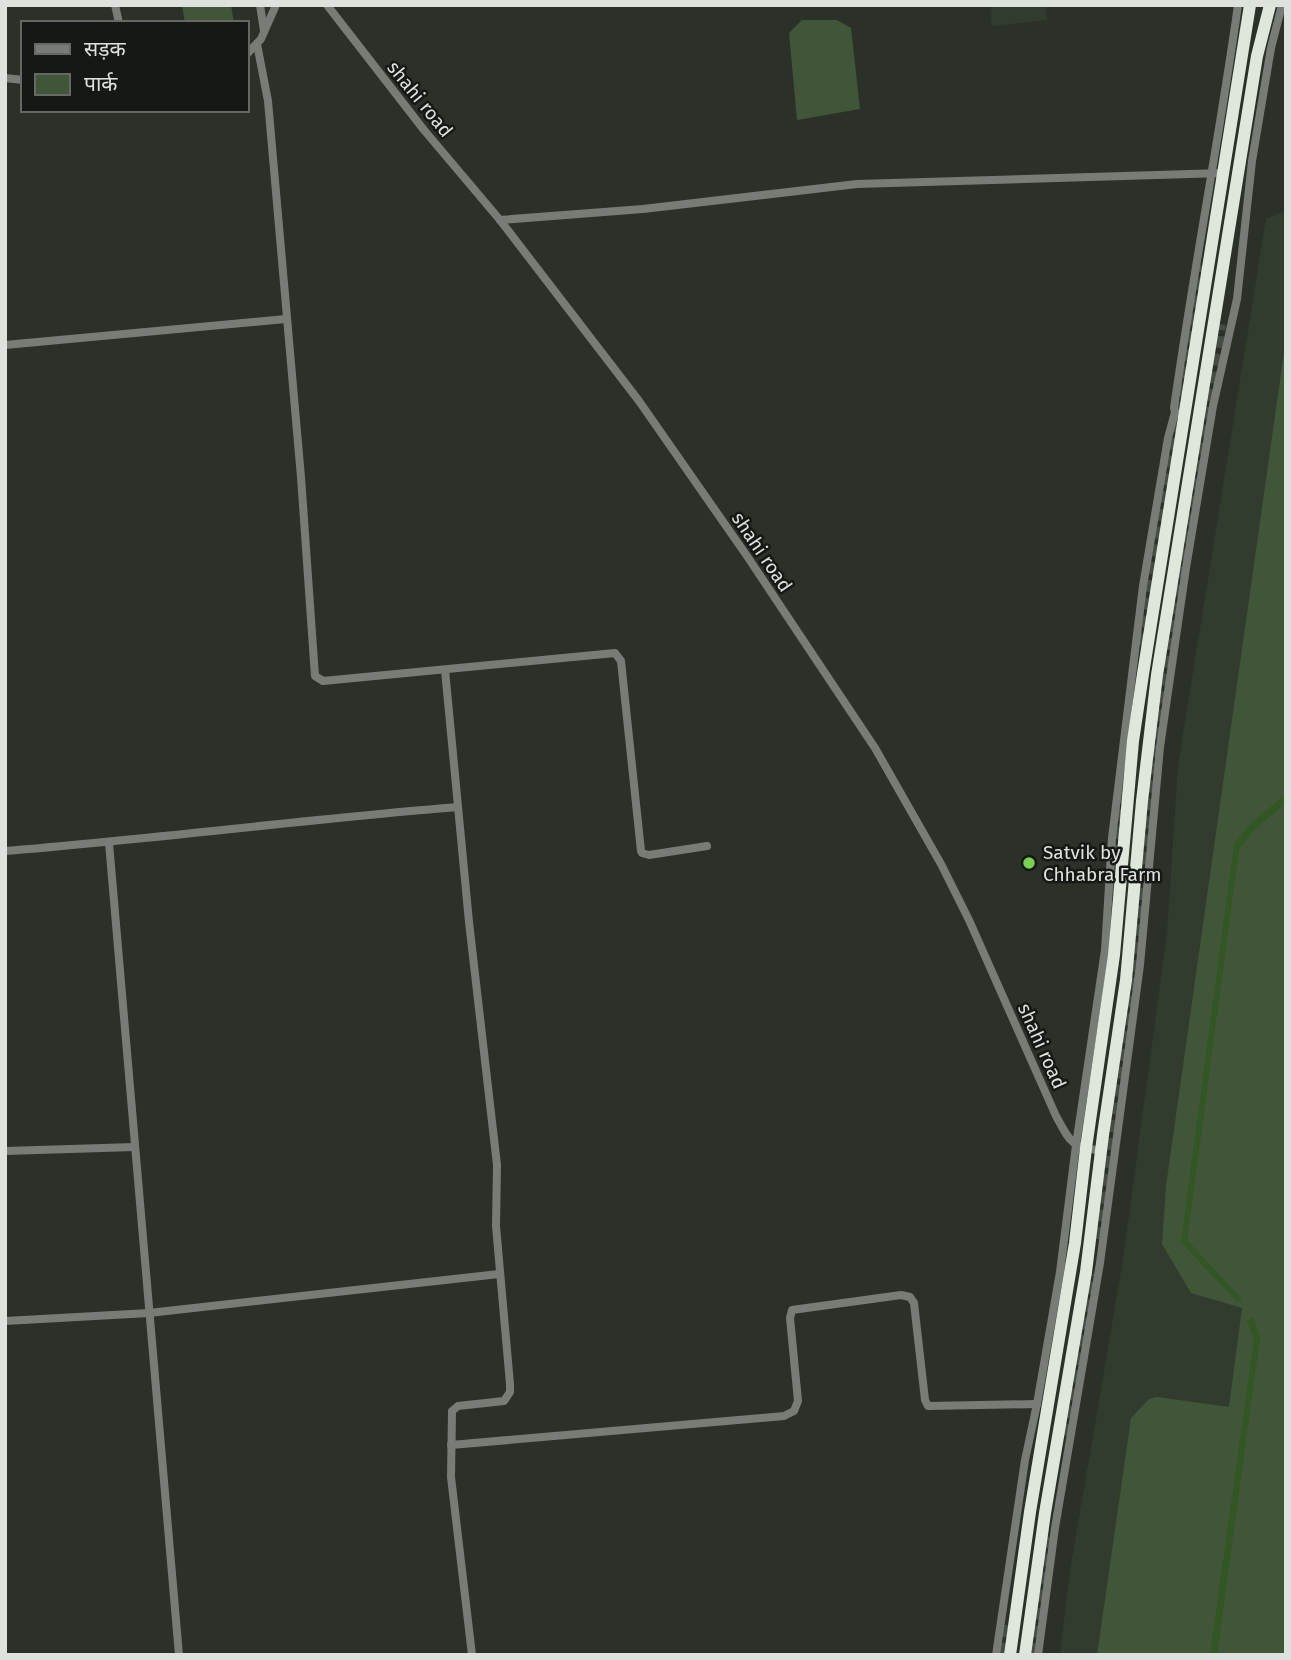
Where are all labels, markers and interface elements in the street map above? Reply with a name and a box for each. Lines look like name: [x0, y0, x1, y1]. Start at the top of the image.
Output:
legend: [21, 21, 248, 112]
text: सड़क: [84, 36, 126, 62]
street label: shahi road: [382, 56, 458, 142]
text: पार्क: [84, 71, 118, 97]
street label: shahi road: [727, 508, 797, 596]
place label: Satvik by Chhabra Farm: [1043, 841, 1162, 886]
marker: Satvik by Chhabra Farm: [1021, 855, 1037, 871]
street label: shahi road: [1013, 1000, 1071, 1092]

